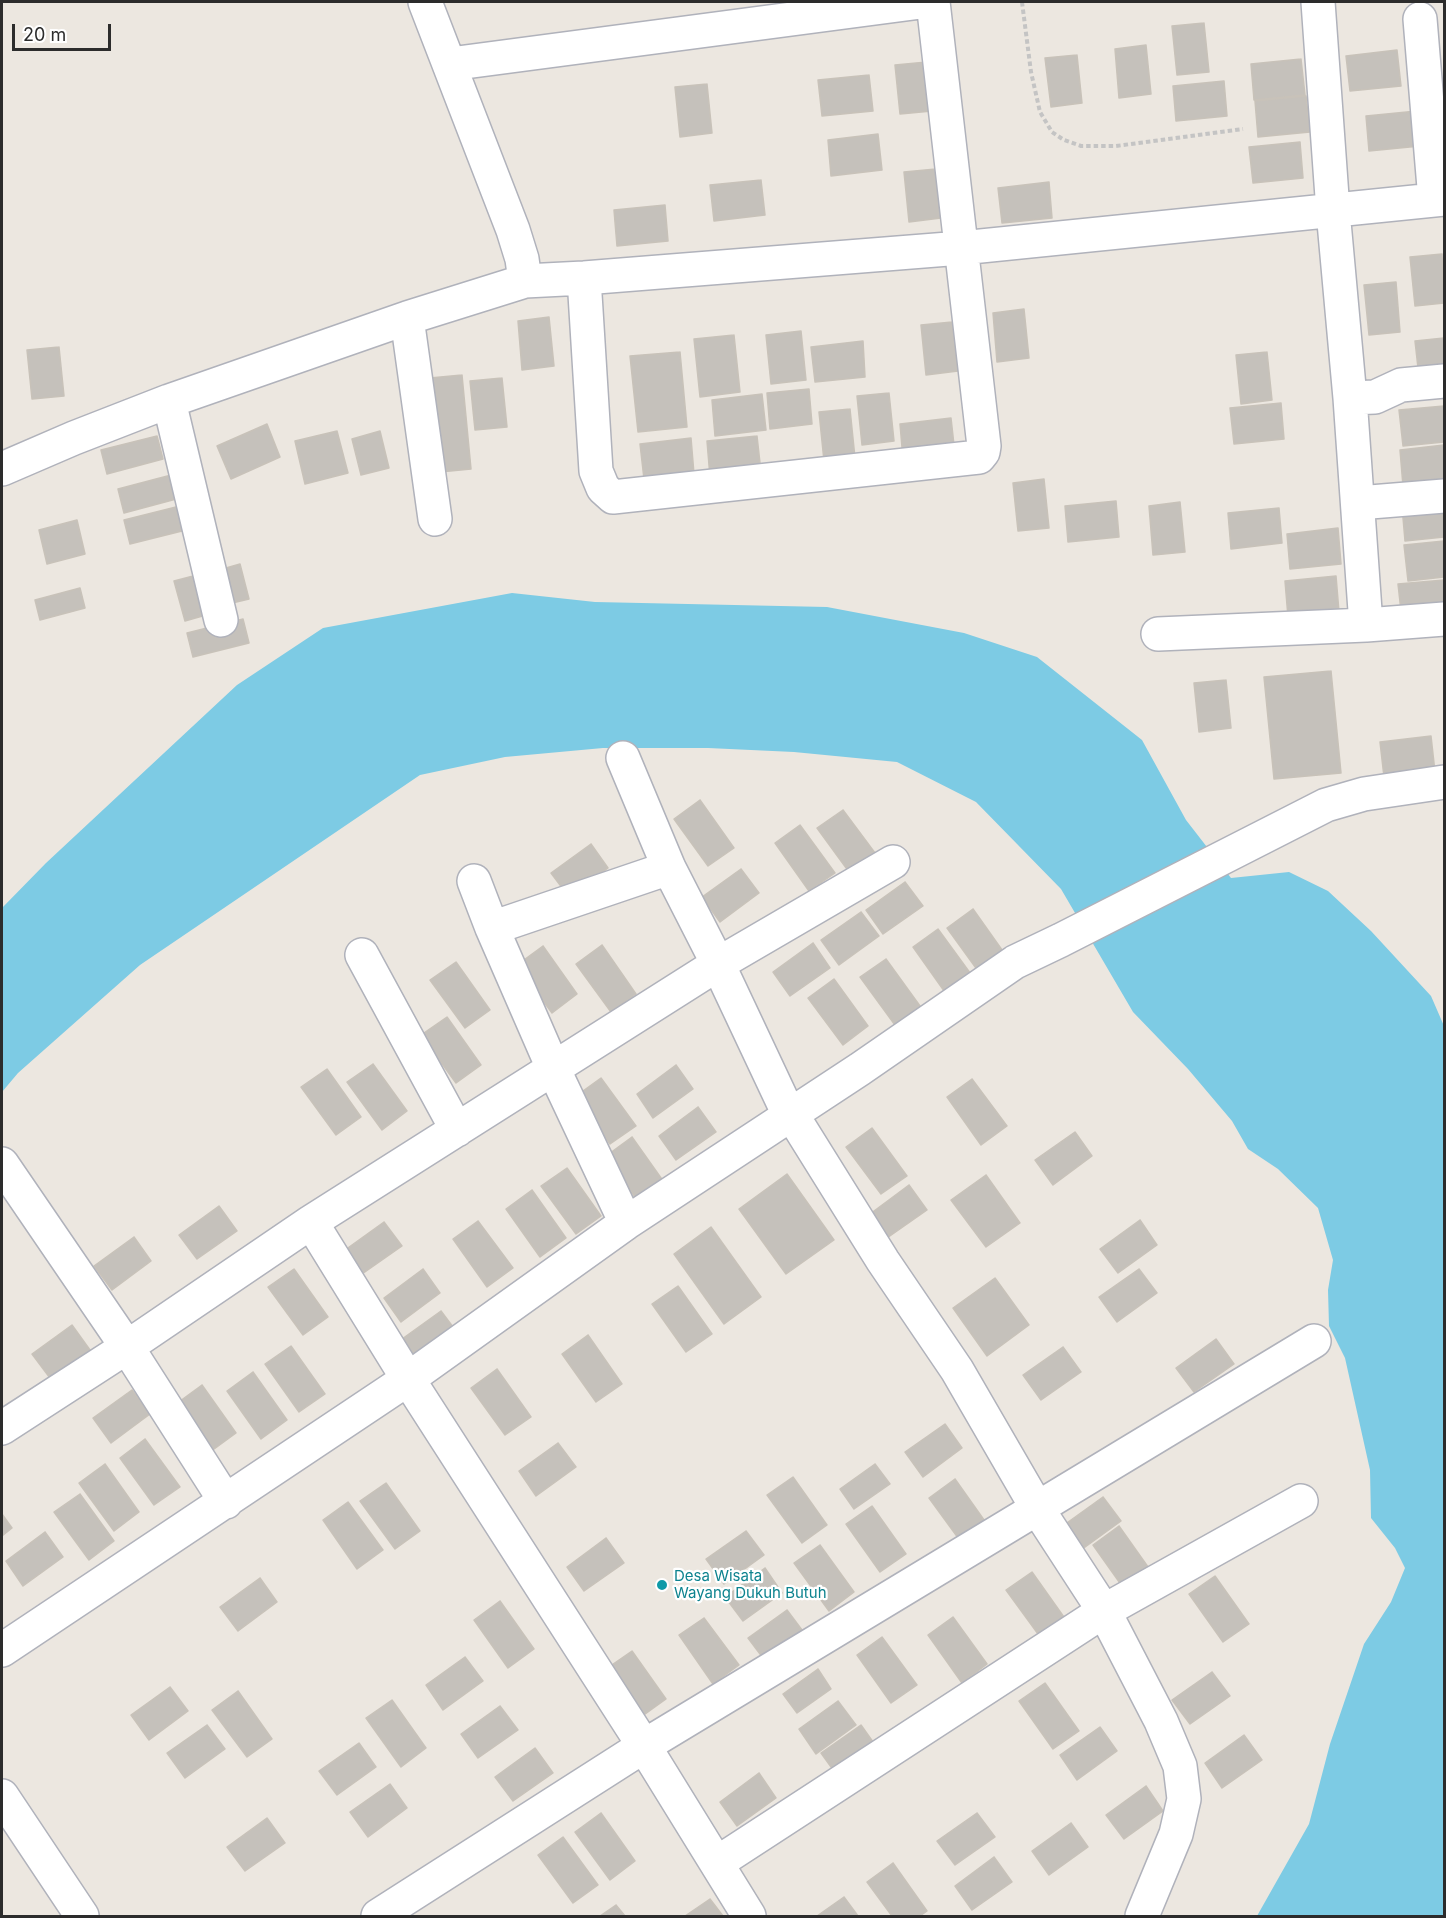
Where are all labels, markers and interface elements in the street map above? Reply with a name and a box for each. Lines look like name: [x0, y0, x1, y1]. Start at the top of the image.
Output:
scale bar: [15, 12, 114, 50]
text: 20 m: [23, 24, 66, 45]
place label: Desa Wisata Wayang Dukuh Butuh: [674, 1567, 826, 1602]
marker: Desa Wisata Wayang Dukuh Butuh: [655, 1578, 669, 1592]

